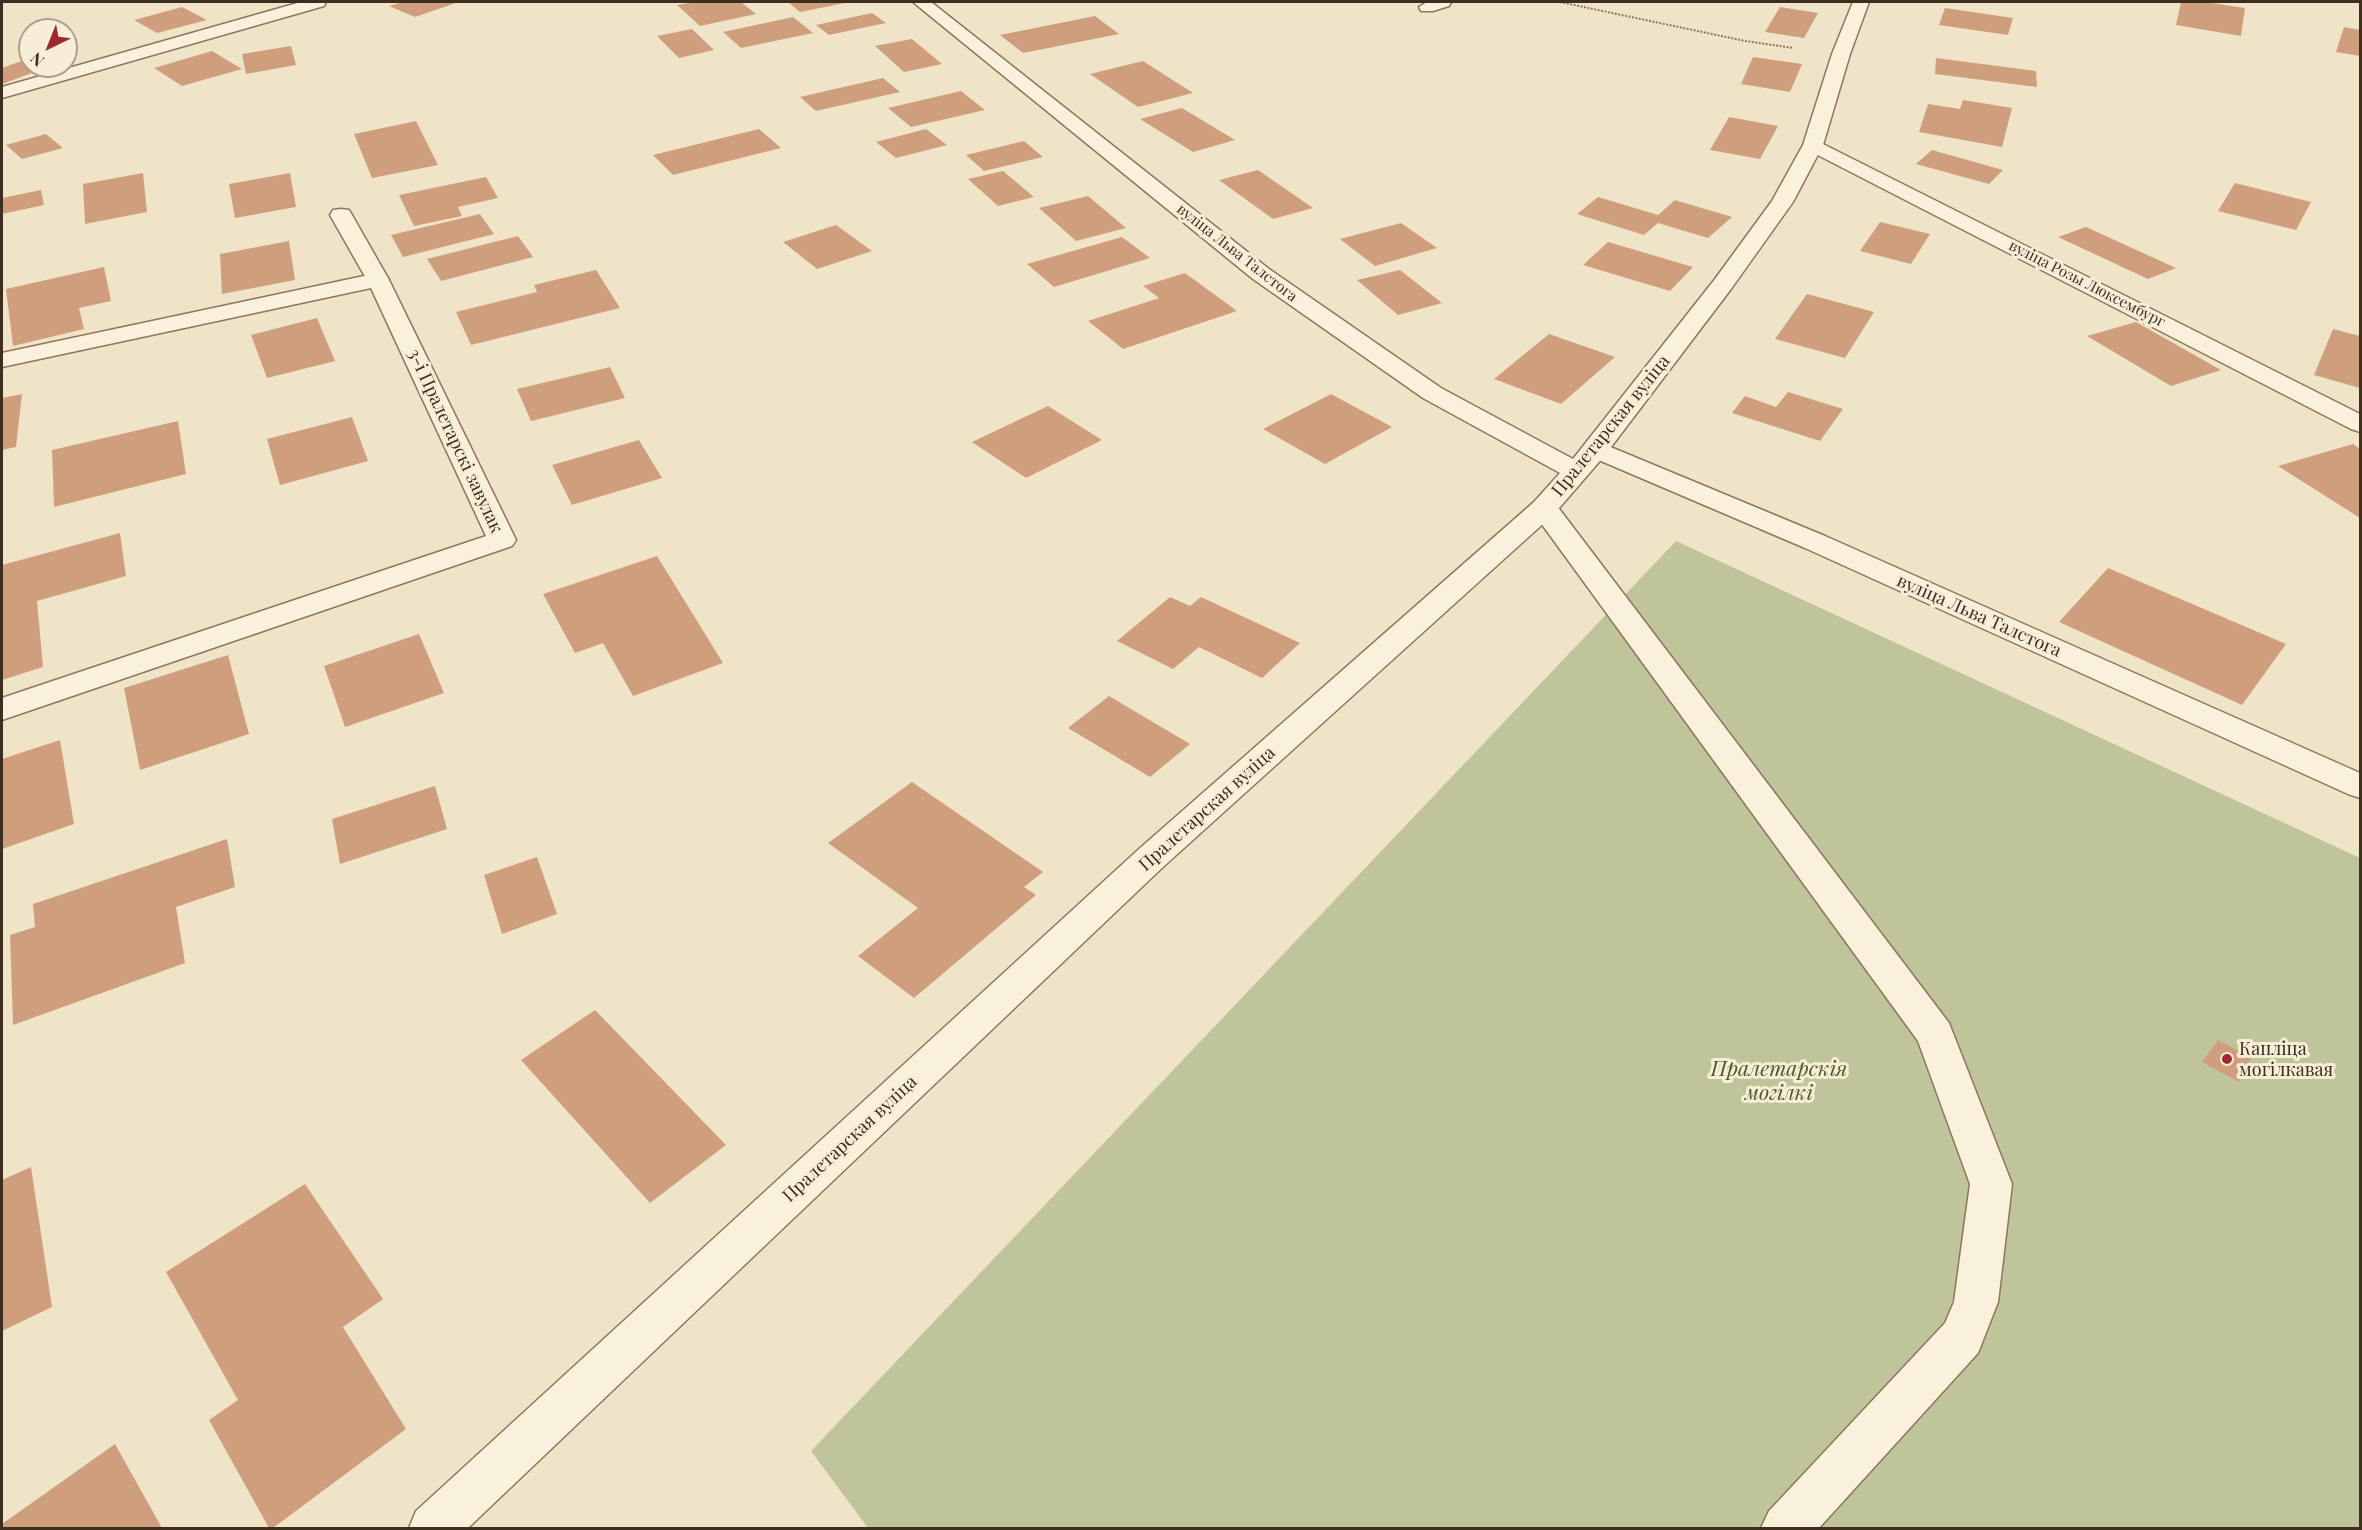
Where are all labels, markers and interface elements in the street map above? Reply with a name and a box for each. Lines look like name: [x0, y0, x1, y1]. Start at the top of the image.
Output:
north arrow: [18, 18, 78, 78]
text: N: [25, 48, 48, 72]
street label: вуліца Льва Талстога: [1173, 200, 1301, 306]
street label: вуліца Розы Люксембург: [2006, 237, 2168, 331]
street label: 3-і Пралетарскі завулак: [403, 345, 507, 537]
street label: Пралетарская вуліца: [1547, 351, 1675, 501]
street label: вуліца Льва Талстога: [1893, 570, 2065, 662]
street label: Пралетарская вуліца: [1134, 742, 1280, 876]
place label: Капліца могілкавая: [2239, 1038, 2333, 1080]
marker: Капліца могілкавая: [2220, 1052, 2234, 1066]
park label: Пралетарскія могілкі: [1711, 1056, 1847, 1106]
street label: Пралетарская вуліца: [778, 1071, 922, 1207]

